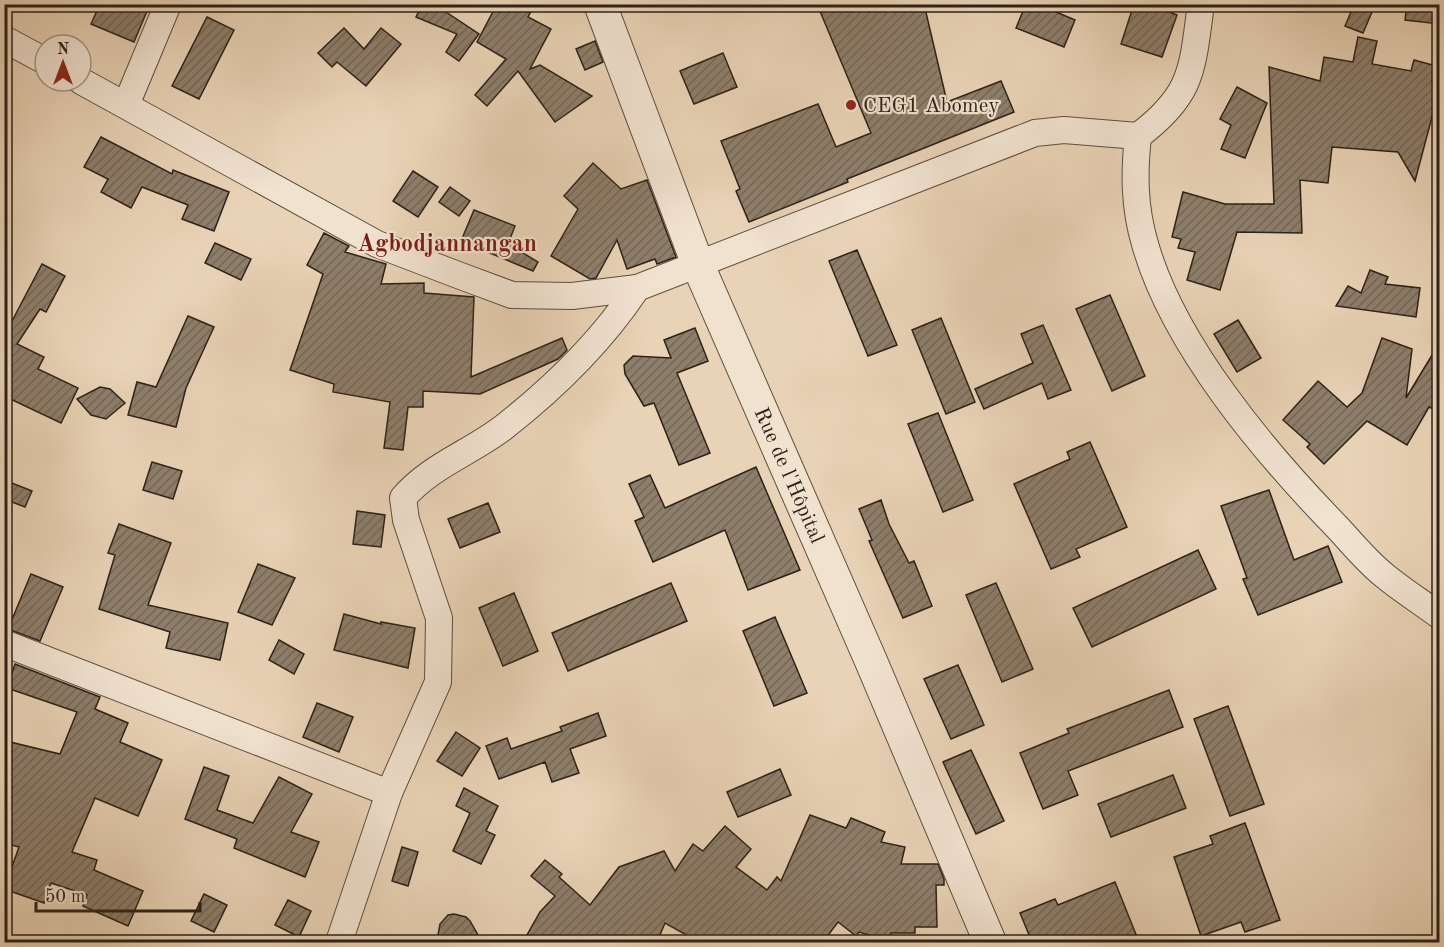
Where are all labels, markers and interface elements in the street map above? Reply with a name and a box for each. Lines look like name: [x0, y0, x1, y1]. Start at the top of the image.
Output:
north arrow: [33, 33, 93, 93]
text: N: [57, 42, 70, 58]
place label: CEG1 Abomey: [863, 96, 999, 117]
marker: CEG1 Abomey: [844, 98, 858, 112]
district label: Agbodjannangan: [357, 233, 537, 257]
street label: Rue de l'Hôpital: [750, 405, 827, 547]
scale bar: [36, 875, 200, 913]
text: 50 m: [45, 888, 85, 906]

